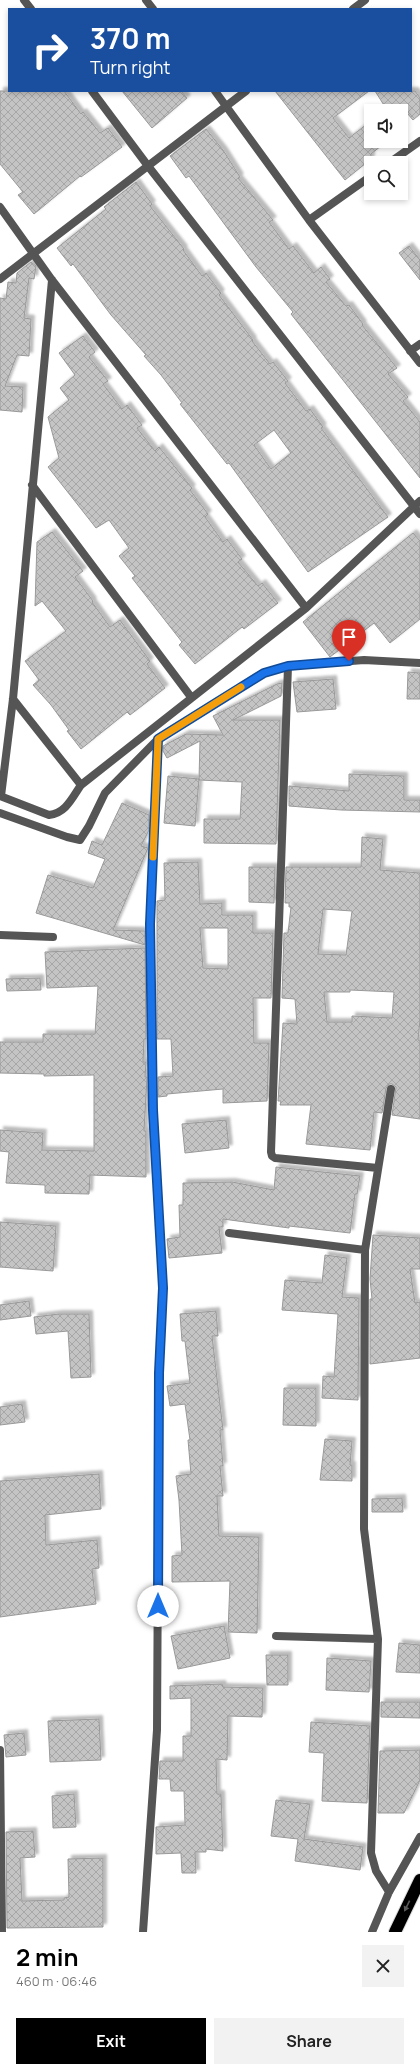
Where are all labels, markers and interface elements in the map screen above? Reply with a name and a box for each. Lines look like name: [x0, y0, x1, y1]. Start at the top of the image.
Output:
text: 370 m: [90, 19, 170, 57]
icon: right: [24, 24, 76, 76]
text: Turn right: [90, 55, 171, 79]
map controls: [364, 104, 408, 200]
button: sound: [364, 104, 408, 148]
button: search: [364, 156, 408, 200]
pin: [332, 620, 366, 661]
icon: arrive: [338, 626, 360, 648]
position arrow: [137, 1585, 179, 1627]
one-way arrow: [404, 1900, 410, 1912]
text: 2 min: [16, 1940, 78, 1973]
button: close: [362, 1945, 404, 1987]
text: 460 m · 06:46: [16, 1972, 97, 1990]
button: Exit: [16, 2018, 206, 2064]
button: Share: [214, 2018, 404, 2064]

